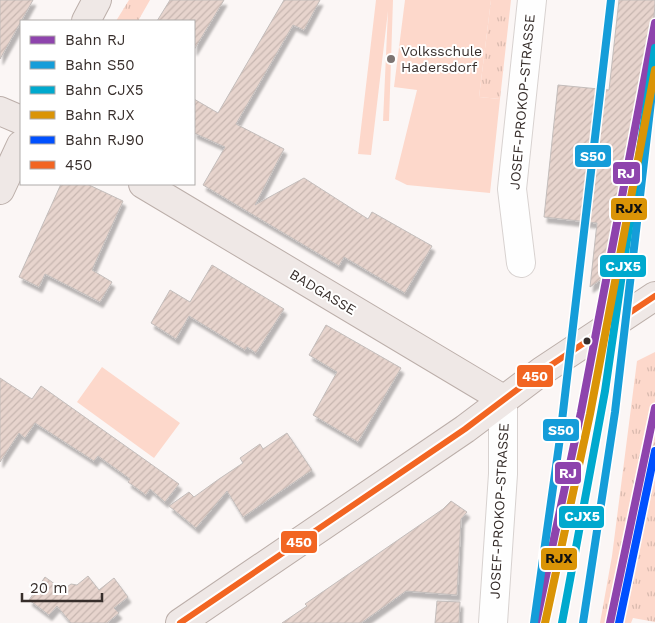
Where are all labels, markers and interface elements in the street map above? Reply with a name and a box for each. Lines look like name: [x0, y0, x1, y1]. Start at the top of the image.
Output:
street label: JOSEF-PROKOP-STRASSE: [506, 13, 538, 190]
legend: [20, 20, 195, 185]
text: Bahn RJ: [65, 31, 125, 49]
place label: Volksschule Hadersdorf: [401, 43, 482, 75]
marker: Volksschule Hadersdorf: [385, 53, 397, 65]
text: Bahn S50: [65, 56, 135, 74]
text: Bahn CJX5: [65, 81, 144, 99]
text: Bahn RJX: [65, 106, 134, 124]
text: Bahn RJ90: [65, 131, 144, 149]
line badge: S50: [574, 144, 612, 168]
text: S50: [580, 148, 606, 164]
text: 450: [65, 156, 92, 174]
line badge: RJ: [612, 161, 641, 185]
text: RJ: [617, 165, 635, 181]
line badge: RJX: [610, 197, 648, 221]
text: RJX: [615, 200, 643, 216]
line badge: CJX5: [599, 254, 647, 278]
text: CJX5: [605, 258, 641, 274]
street label: BADGASSE: [287, 266, 359, 318]
unlabelled marker: [582, 336, 592, 346]
line badge: 450: [516, 364, 554, 388]
text: 450: [522, 368, 548, 384]
line badge: S50: [542, 418, 580, 442]
text: S50: [548, 422, 574, 438]
street label: JOSEF-PROKOP-STRASSE: [486, 423, 512, 599]
line badge: RJ: [554, 461, 582, 485]
text: RJ: [559, 465, 577, 481]
line badge: CJX5: [558, 505, 605, 529]
text: CJX5: [564, 508, 600, 524]
line badge: 450: [280, 530, 318, 554]
text: 450: [286, 534, 312, 550]
line badge: RJX: [540, 547, 578, 571]
text: RJX: [545, 550, 573, 566]
scale bar: [22, 570, 102, 602]
text: 20 m: [30, 579, 68, 597]

